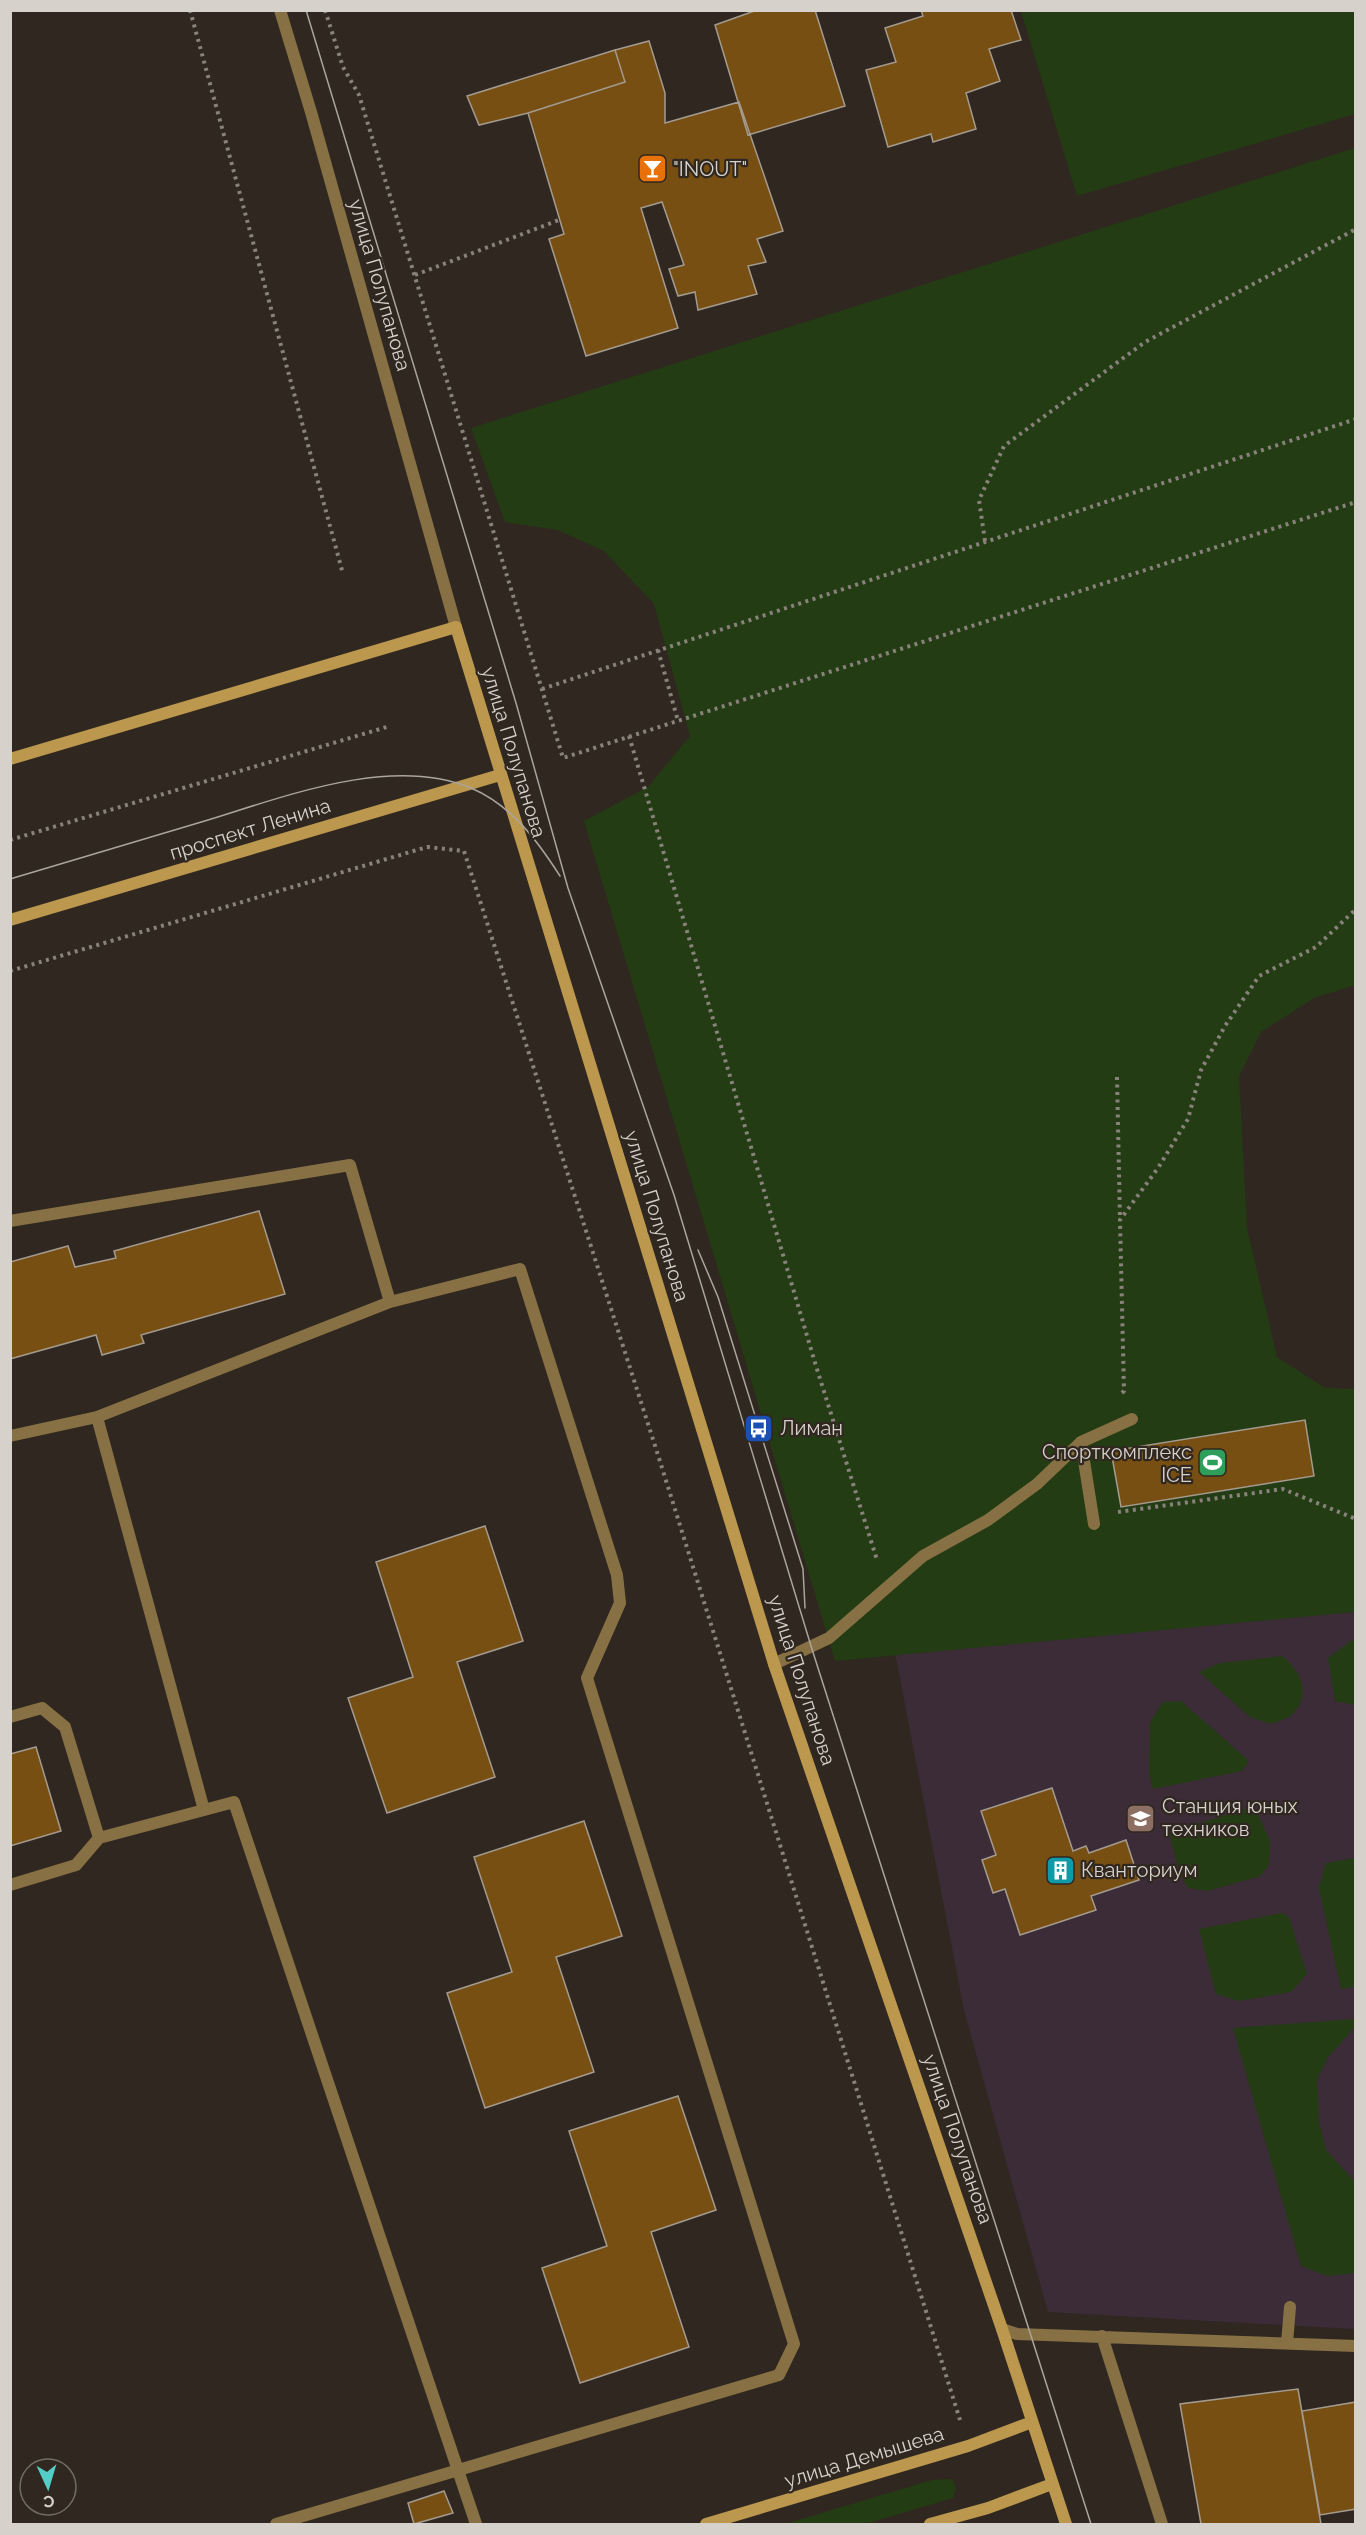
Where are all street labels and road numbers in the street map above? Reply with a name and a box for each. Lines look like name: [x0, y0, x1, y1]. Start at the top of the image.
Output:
street label: улица Полупанова: [344, 196, 416, 374]
street label: улица Полупанова: [477, 664, 551, 840]
street label: проспект Ленина: [167, 793, 333, 865]
street label: улица Полупанова: [620, 1128, 694, 1304]
street label: улица Полупанова: [763, 1592, 841, 1768]
street label: улица Полупанова: [918, 2051, 998, 2227]
street label: улица Демышева: [781, 2421, 947, 2493]

